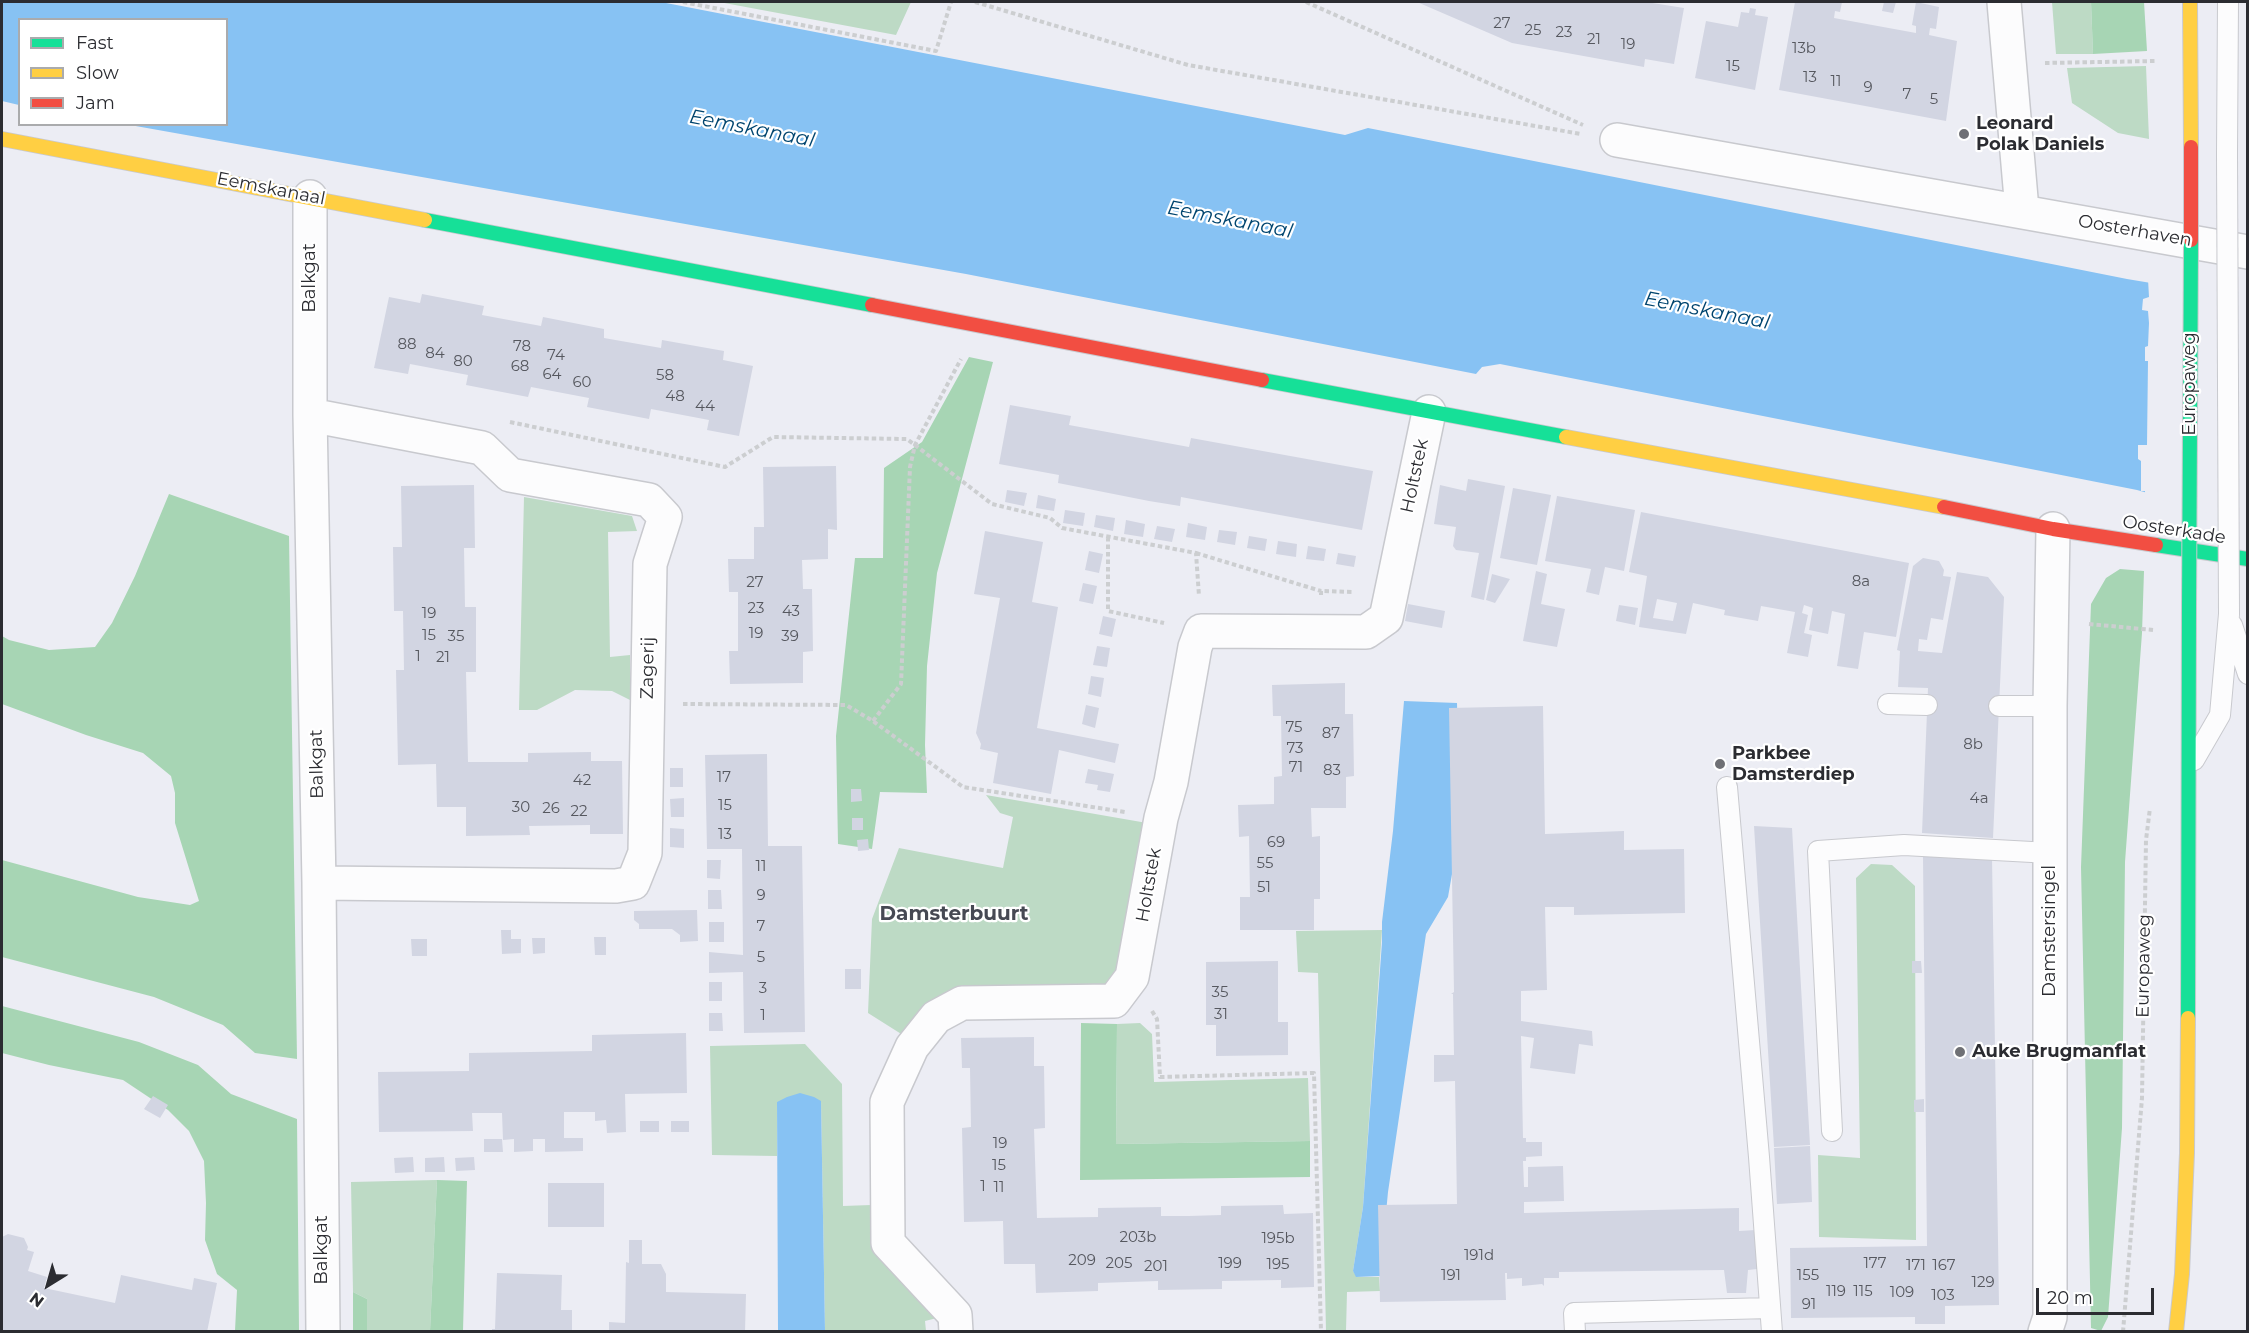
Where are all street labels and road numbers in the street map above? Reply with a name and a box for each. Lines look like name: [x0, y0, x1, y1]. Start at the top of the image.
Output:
street label: Eemskanaal: [215, 168, 327, 210]
street label: Oosterhaven: [2076, 210, 2194, 252]
street label: Balkgat: [299, 243, 321, 313]
street label: Europaweg: [2179, 332, 2201, 436]
street label: Holtstek: [1397, 437, 1433, 515]
street label: Oosterkade: [2121, 511, 2227, 549]
street label: Zagerij: [637, 637, 659, 699]
street label: Balkgat: [306, 729, 328, 799]
street label: Holtstek: [1132, 846, 1166, 924]
street label: Damstersingel: [2039, 865, 2061, 997]
street label: Europaweg: [2132, 914, 2156, 1018]
street label: Balkgat: [311, 1215, 333, 1285]

